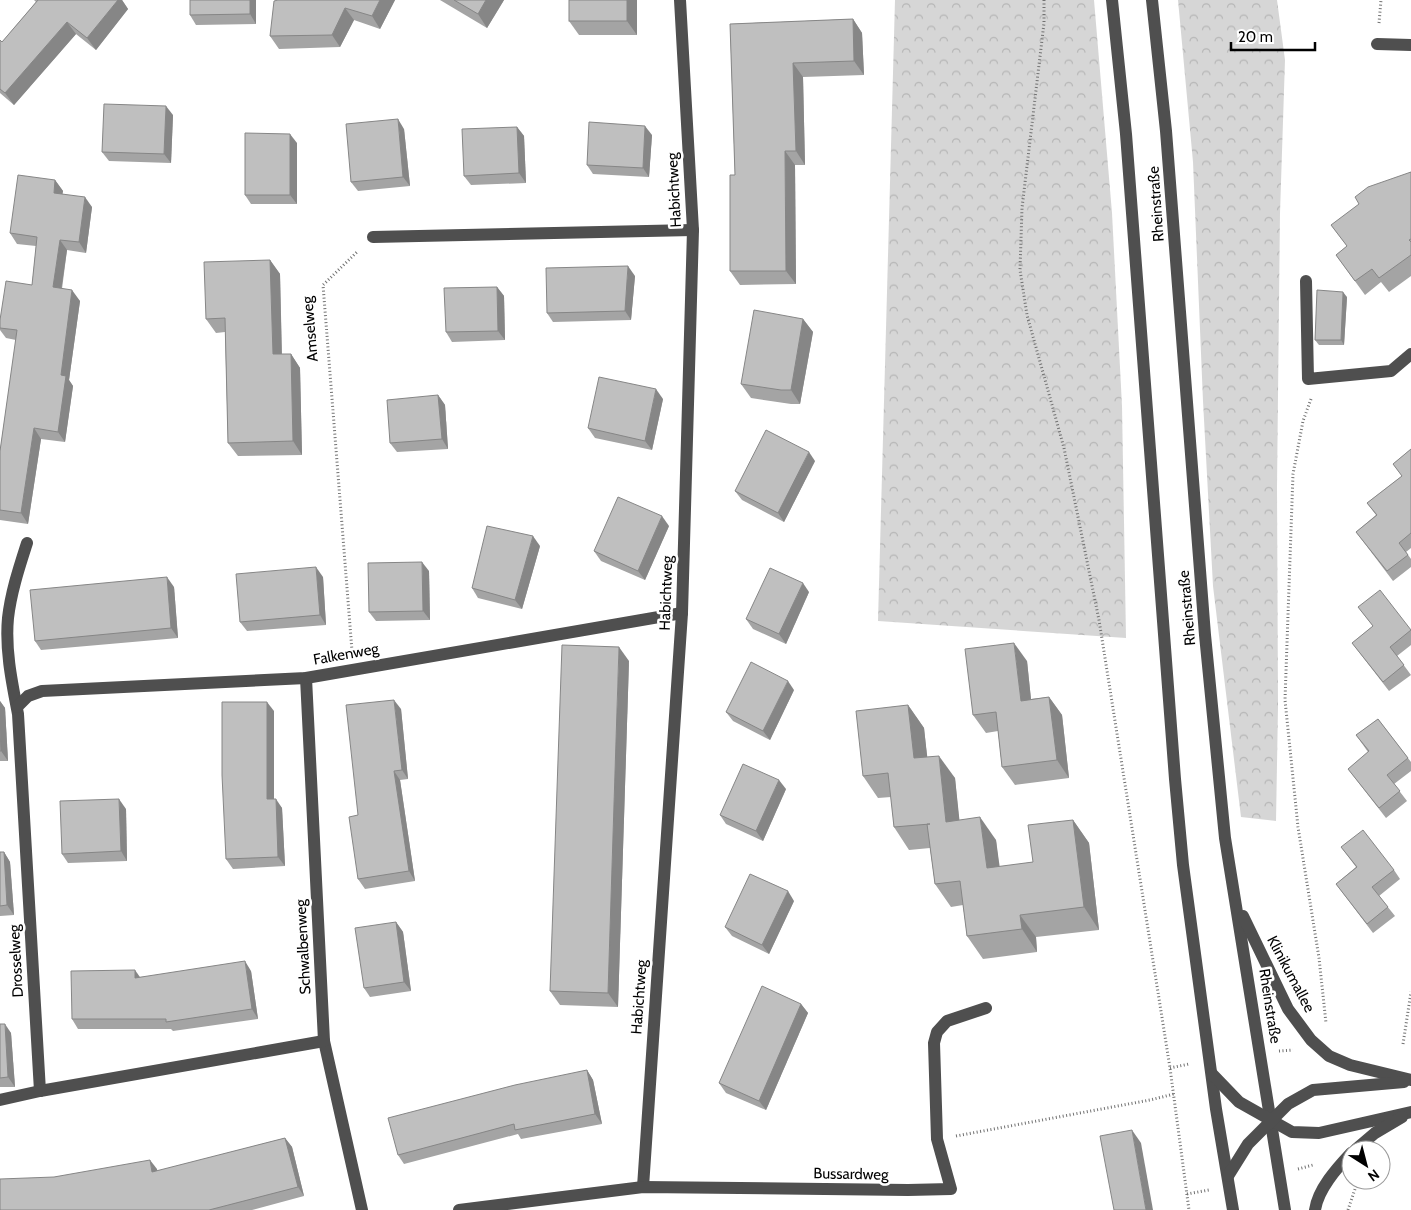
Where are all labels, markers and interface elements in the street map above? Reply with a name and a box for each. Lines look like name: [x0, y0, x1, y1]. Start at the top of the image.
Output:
scale bar: [1231, 20, 1315, 52]
text: 20 m: [1238, 28, 1273, 46]
street label: Habichtweg: [663, 152, 685, 228]
street label: Rheinstraße: [1144, 165, 1168, 242]
street label: Amselweg: [298, 295, 322, 363]
street label: Habichtweg: [656, 555, 676, 631]
street label: Rheinstraße: [1175, 569, 1199, 646]
street label: Falkenweg: [312, 639, 381, 669]
street label: Schwalbenweg: [291, 898, 314, 995]
street label: Drosselweg: [5, 923, 27, 998]
street label: Klinikumallee: [1263, 933, 1319, 1016]
street label: Habichtweg: [627, 958, 651, 1035]
street label: Rheinstraße: [1255, 967, 1285, 1045]
north arrow: [1341, 1140, 1391, 1190]
street label: Bussardweg: [813, 1164, 889, 1184]
text: N: [1364, 1165, 1383, 1186]

